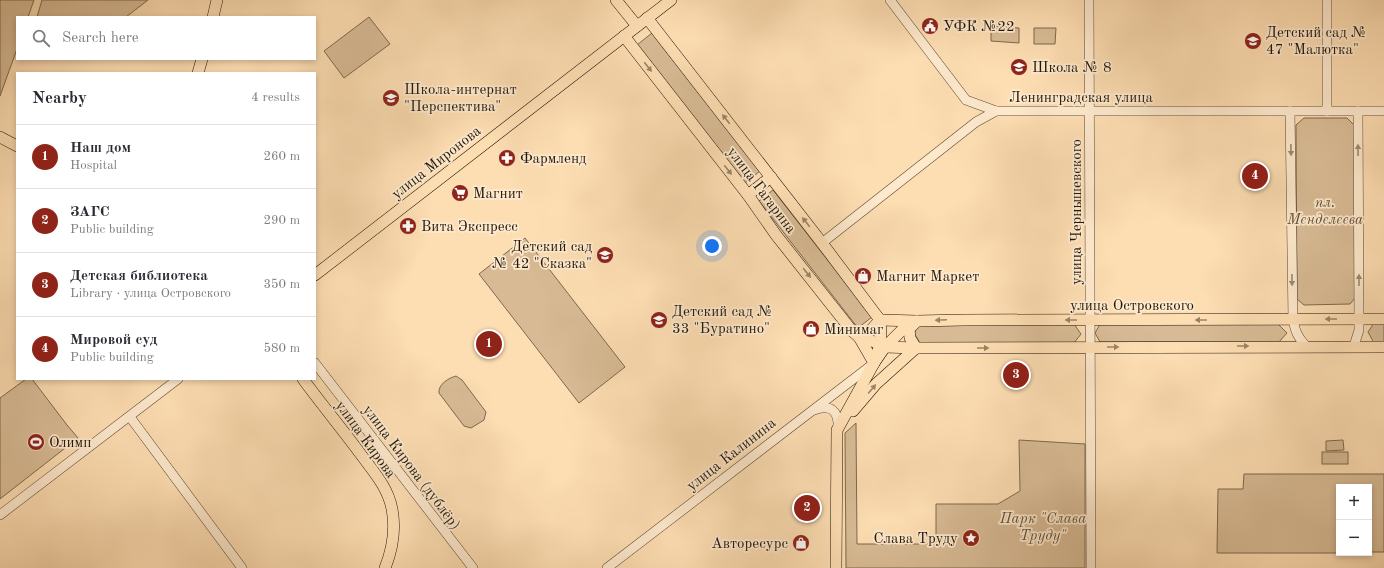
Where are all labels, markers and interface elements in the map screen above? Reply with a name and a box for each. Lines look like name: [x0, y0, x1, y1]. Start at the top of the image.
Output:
search box: [16, 16, 316, 60]
public building icon: УФК №22: [920, 16, 940, 36]
place label: УФК №22: [943, 20, 1015, 35]
place label: Детский сад № 47 "Малютка": [1266, 26, 1367, 58]
icon: search: [30, 27, 52, 49]
text: Search here: [62, 31, 139, 46]
school or university icon: Детский сад № 47 "Малютка": [1243, 31, 1263, 51]
school or university icon: Школа № 8: [1009, 57, 1029, 77]
place label: Школа № 8: [1032, 61, 1112, 76]
one-way arrow: [644, 62, 652, 73]
place label: Школа-интернат "Перспектива": [404, 83, 517, 115]
school or university icon: Школа-интернат "Перспектива": [381, 88, 401, 108]
text: Nearby: [32, 90, 87, 107]
text: 4 results: [251, 91, 300, 104]
street label: Ленинградская улица: [1009, 91, 1154, 106]
one-way arrow: [722, 114, 730, 125]
street label: улица Миронова: [389, 123, 485, 203]
street label: улица Чернышевского: [1070, 139, 1085, 285]
text: Наш дом: [70, 141, 131, 156]
one-way arrow: [1355, 143, 1361, 156]
one-way arrow: [1288, 144, 1294, 157]
street label: улица Гагарина: [724, 145, 798, 237]
pharmacy icon: Фармленд: [497, 148, 517, 168]
text: 1: [41, 150, 49, 163]
text: 260 m: [263, 150, 300, 163]
place label: Фармленд: [520, 152, 587, 167]
text: Hospital: [70, 159, 117, 172]
pin: 4: [1242, 161, 1268, 191]
one-way arrow: [724, 164, 732, 175]
supermarket icon: Магнит: [450, 183, 470, 203]
place label: Магнит: [473, 187, 523, 202]
park label: пл. Менделеева: [1286, 196, 1363, 228]
text: ЗАГС: [70, 205, 110, 220]
text: 2: [41, 214, 49, 227]
text: 290 m: [263, 214, 300, 227]
pharmacy icon: Вита Экспресс: [398, 216, 418, 236]
one-way arrow: [801, 216, 810, 227]
place label: Вита Экспресс: [421, 220, 518, 235]
text: Public building: [70, 223, 154, 236]
your location: [702, 236, 722, 256]
place label: Детский сад № 42 "Сказка": [492, 240, 593, 272]
school or university icon: Детский сад № 42 "Сказка": [595, 245, 615, 265]
shop icon: Магнит Маркет: [853, 266, 873, 286]
one-way arrow: [803, 267, 811, 278]
text: Детская библиотека: [70, 269, 208, 284]
place label: Магнит Маркет: [876, 270, 979, 285]
one-way arrow: [1356, 273, 1362, 286]
one-way arrow: [1289, 274, 1295, 287]
text: 3: [41, 278, 49, 291]
text: 350 m: [263, 278, 300, 291]
text: Library · улица Островского: [70, 287, 231, 300]
street label: улица Островского: [1070, 299, 1194, 314]
place label: Детский сад № 33 "Буратино": [672, 305, 773, 337]
school or university icon: Детский сад № 33 "Буратино": [649, 310, 669, 330]
one-way arrow: [1324, 316, 1337, 322]
one-way arrow: [935, 317, 947, 324]
one-way arrow: [1064, 317, 1077, 323]
one-way arrow: [1194, 317, 1207, 323]
shop icon: Минимаг: [801, 319, 821, 339]
place label: Минимаг: [824, 323, 884, 338]
pin: 1: [476, 329, 502, 359]
text: Мировой суд: [70, 333, 157, 348]
text: 4: [41, 342, 49, 355]
text: 580 m: [263, 342, 300, 355]
one-way arrow: [1237, 343, 1249, 350]
one-way arrow: [1107, 344, 1120, 350]
one-way arrow: [977, 345, 990, 351]
text: Public building: [70, 351, 154, 364]
pin: 3: [1003, 360, 1029, 390]
one-way arrow: [867, 384, 876, 395]
street label: улица Кирова: [332, 399, 398, 482]
street label: улица Кирова (дублёр): [359, 403, 462, 533]
street label: улица Калинина: [685, 416, 780, 494]
sports icon: Олимп: [26, 432, 46, 452]
place label: Олимп: [49, 436, 91, 451]
map controls: [1336, 484, 1372, 556]
button: +: [1336, 484, 1372, 520]
pin: 2: [794, 493, 820, 523]
park label: Парк "Слава Труду": [999, 512, 1086, 544]
button: −: [1336, 520, 1372, 556]
place icon: Слава Труду: [961, 528, 981, 548]
place label: Слава Труду: [873, 532, 958, 547]
shop icon: Авторесурс: [791, 533, 811, 553]
place label: Авторесурс: [711, 537, 788, 552]

